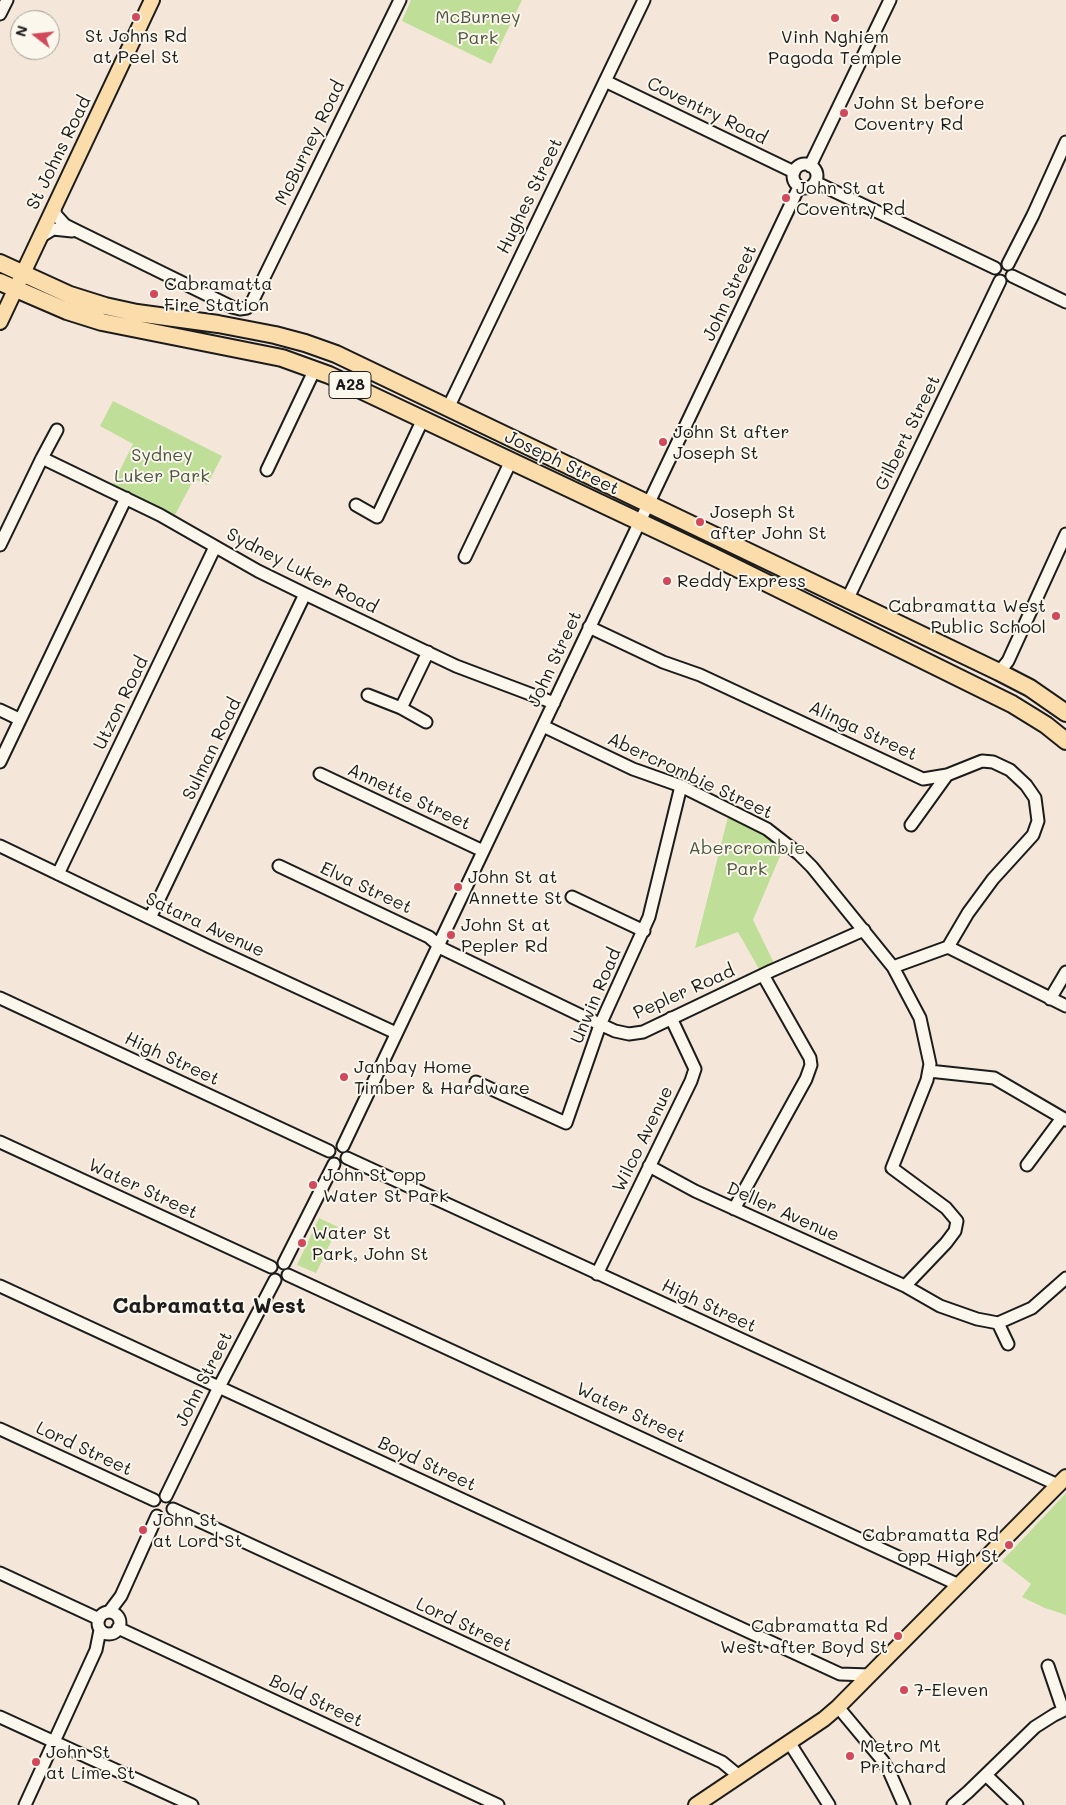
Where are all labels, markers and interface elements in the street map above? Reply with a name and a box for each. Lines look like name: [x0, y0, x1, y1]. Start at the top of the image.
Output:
park label: McBurney Park: [435, 6, 521, 48]
north arrow: [10, 10, 60, 60]
marker: St Johns Rd at Peel St: [130, 11, 142, 23]
marker: Vinh Nghiem Pagoda Temple: [829, 12, 841, 24]
text: N: [10, 23, 32, 39]
place label: St Johns Rd at Peel St: [85, 25, 187, 68]
place label: Vinh Nghiem Pagoda Temple: [768, 26, 902, 68]
street label: Coventry Road: [643, 73, 771, 149]
street label: McBurney Road: [270, 77, 350, 209]
place label: John St before Coventry Rd: [854, 92, 985, 134]
street label: St Johns Road: [22, 93, 96, 213]
marker: John St before Coventry Rd: [838, 107, 850, 119]
street label: Hughes Street: [493, 135, 567, 257]
place label: John St at Coventry Rd: [796, 177, 905, 220]
marker: John St at Coventry Rd: [780, 192, 792, 204]
street label: John Street: [698, 241, 762, 345]
place label: Cabramatta Fire Station: [164, 273, 272, 316]
marker: Cabramatta Fire Station: [148, 288, 160, 300]
road number: A28: [329, 372, 371, 398]
street label: Gilbert Street: [871, 372, 945, 494]
place label: John St after Joseph St: [673, 421, 790, 464]
street label: Joseph Street: [501, 426, 623, 500]
marker: John St after Joseph St: [657, 436, 669, 448]
park label: Sydney Luker Park: [114, 444, 210, 486]
place label: Joseph St after John St: [710, 501, 827, 544]
marker: Joseph St after John St: [694, 516, 706, 528]
street label: Sydney Luker Road: [223, 524, 381, 618]
place label: Reddy Express: [677, 570, 806, 592]
marker: Reddy Express: [661, 575, 673, 587]
place label: Cabramatta West Public School: [888, 595, 1046, 638]
street label: John Street: [523, 607, 587, 711]
marker: Cabramatta West Public School: [1050, 610, 1062, 622]
street label: Utzon Road: [89, 653, 153, 753]
street label: Sulman Road: [178, 695, 246, 803]
street label: Alinga Street: [805, 696, 921, 766]
street label: Abercrombie Street: [604, 728, 776, 824]
street label: Annette Street: [344, 759, 474, 835]
park label: Abercrombie Park: [689, 837, 805, 880]
street label: Elva Street: [317, 857, 415, 919]
place label: John St at Annette St: [468, 866, 562, 909]
marker: John St at Annette St: [452, 881, 464, 893]
street label: Satara Avenue: [142, 888, 268, 962]
place label: John St at Pepler Rd: [461, 914, 550, 956]
marker: John St at Pepler Rd: [445, 929, 457, 941]
street label: Unwin Road: [566, 945, 626, 1047]
street label: Pepler Road: [630, 960, 738, 1024]
street label: High Street: [121, 1028, 223, 1090]
place label: Janbay Home Timber & Hardware: [354, 1056, 530, 1098]
marker: Janbay Home Timber & Hardware: [338, 1071, 350, 1083]
street label: Wilco Avenue: [608, 1083, 678, 1195]
street label: Water Street: [85, 1154, 201, 1224]
place label: John St opp Water St Park: [323, 1164, 448, 1206]
street label: Deller Avenue: [723, 1178, 843, 1246]
marker: John St opp Water St Park: [307, 1179, 319, 1191]
place label: Water St Park, John St: [312, 1222, 428, 1264]
marker: Water St Park, John St: [296, 1237, 308, 1249]
street label: High Street: [658, 1275, 760, 1337]
district label: Cabramatta West: [112, 1293, 306, 1319]
street label: John Street: [171, 1328, 237, 1430]
street label: Water Street: [573, 1378, 689, 1448]
street label: Lord Street: [32, 1417, 136, 1481]
street label: Boyd Street: [375, 1432, 479, 1496]
place label: John St at Lord St: [153, 1509, 242, 1552]
marker: John St at Lord St: [137, 1524, 149, 1536]
place label: Cabramatta Rd opp High St: [862, 1524, 999, 1566]
marker: Cabramatta Rd opp High St: [1003, 1539, 1015, 1551]
street label: Lord Street: [412, 1593, 516, 1657]
place label: Cabramatta Rd West after Boyd St: [720, 1615, 888, 1658]
marker: Cabramatta Rd West after Boyd St: [892, 1630, 904, 1642]
street label: Bold Street: [266, 1670, 366, 1732]
place label: 7-Eleven: [914, 1679, 988, 1701]
marker: 7-Eleven: [898, 1684, 910, 1696]
place label: Metro Mt Pritchard: [860, 1735, 946, 1778]
place label: John St at Lime St: [46, 1741, 135, 1784]
marker: Metro Mt Pritchard: [844, 1750, 856, 1762]
marker: John St at Lime St: [30, 1756, 42, 1768]

